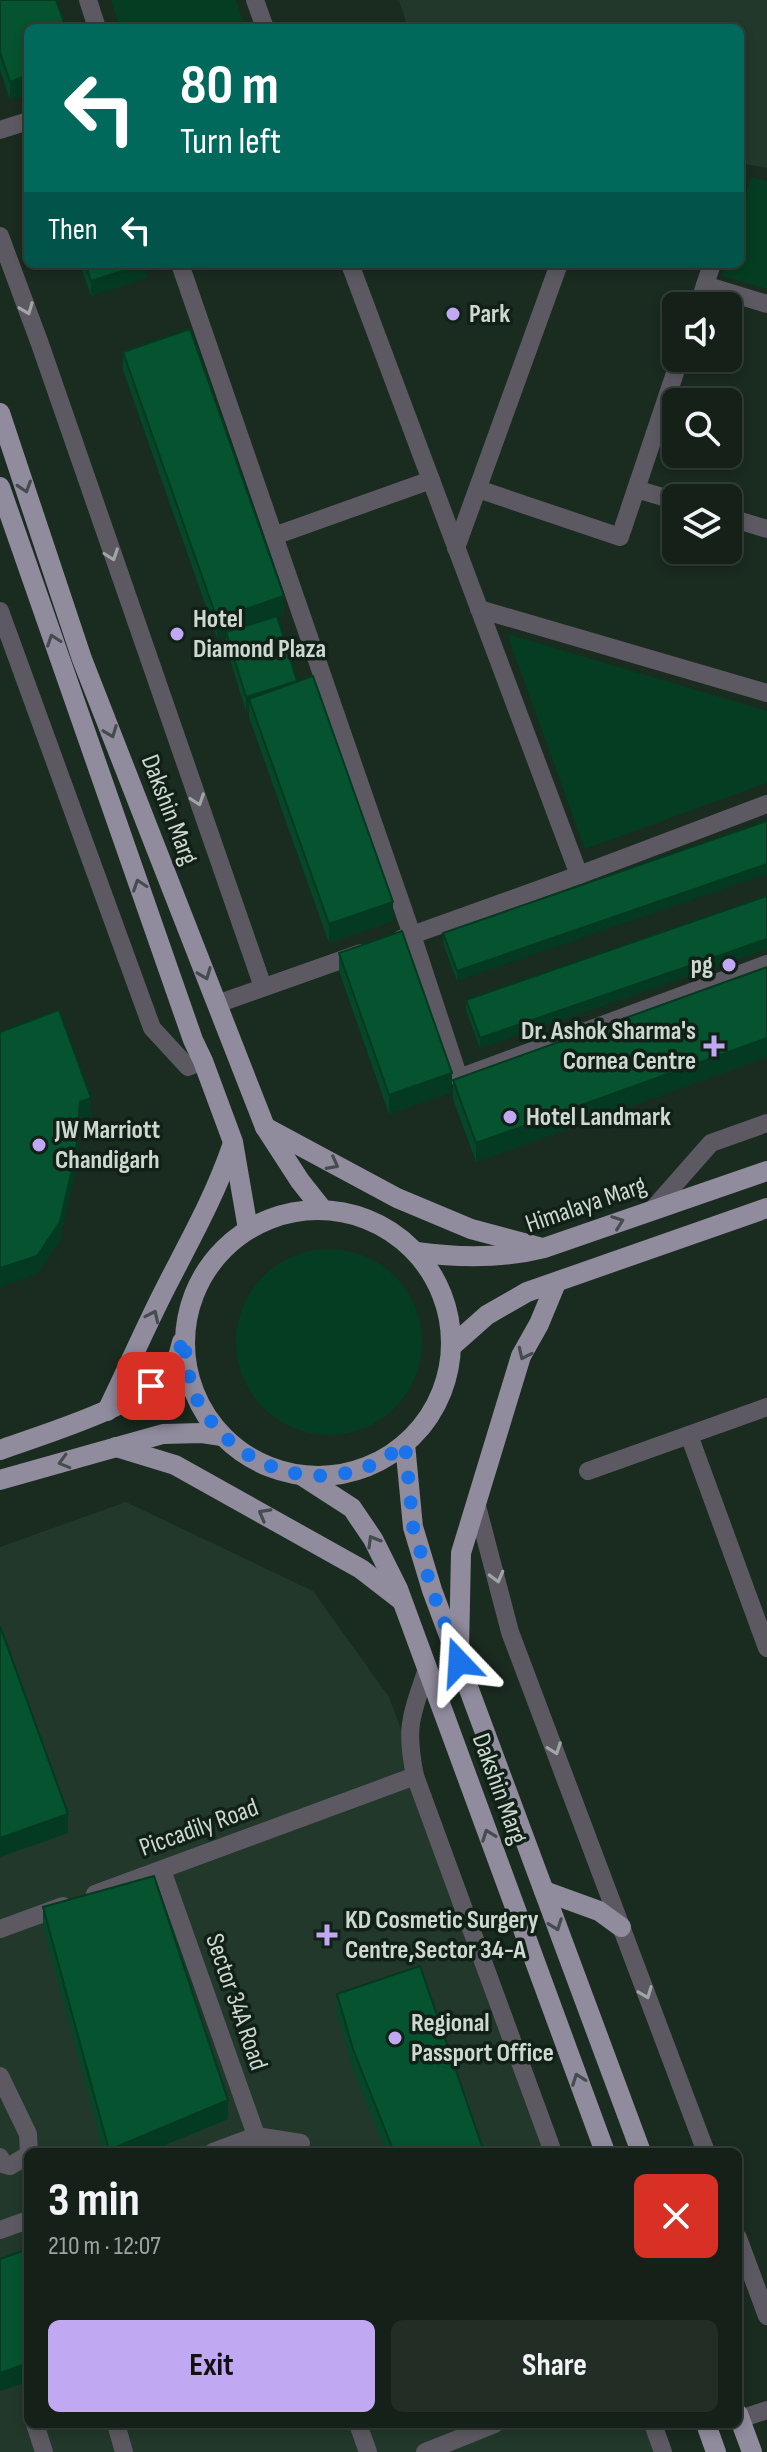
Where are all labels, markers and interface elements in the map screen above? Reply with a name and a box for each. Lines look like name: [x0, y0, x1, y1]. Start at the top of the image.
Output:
text: 80 m: [180, 53, 279, 120]
icon: left: [48, 56, 152, 160]
text: Turn left: [180, 121, 281, 164]
icon: left: [114, 208, 158, 252]
text: Then: [48, 212, 98, 248]
map controls: [662, 292, 742, 564]
button: sound: [662, 292, 742, 372]
place label: Park: [469, 299, 510, 330]
one-way arrow: [17, 301, 34, 315]
marker: Park: [444, 305, 462, 323]
button: search: [662, 388, 742, 468]
one-way arrow: [15, 479, 31, 493]
button: layers: [662, 484, 742, 564]
one-way arrow: [102, 547, 119, 561]
place label: Hotel Diamond Plaza: [193, 604, 326, 665]
marker: Hotel Diamond Plaza: [168, 625, 186, 643]
one-way arrow: [46, 633, 62, 647]
one-way arrow: [101, 724, 118, 738]
street label: Dakshin Marg: [134, 751, 204, 869]
one-way arrow: [188, 793, 204, 807]
one-way arrow: [132, 879, 148, 893]
place label: pg: [691, 950, 713, 981]
marker: pg: [720, 956, 738, 974]
one-way arrow: [196, 966, 212, 980]
place label: Dr. Ashok Sharma's Cornea Centre: [521, 1016, 696, 1077]
marker: Dr. Ashok Sharma's Cornea Centre: [703, 1035, 725, 1057]
place label: Hotel Landmark: [526, 1102, 671, 1133]
marker: Hotel Landmark: [501, 1108, 519, 1126]
place label: JW Marriott Chandigarh: [54, 1115, 160, 1176]
marker: JW Marriott Chandigarh: [30, 1136, 48, 1154]
one-way arrow: [325, 1155, 339, 1170]
street label: Himalaya Marg: [521, 1170, 651, 1240]
one-way arrow: [610, 1215, 624, 1232]
one-way arrow: [143, 1309, 159, 1324]
one-way arrow: [517, 1345, 533, 1360]
pin: [117, 1352, 185, 1420]
icon: arrive: [129, 1364, 173, 1408]
one-way arrow: [57, 1452, 71, 1469]
one-way arrow: [257, 1508, 272, 1523]
one-way arrow: [367, 1535, 383, 1550]
one-way arrow: [487, 1570, 504, 1583]
position arrow: [417, 1620, 501, 1704]
street label: Dakshin Marg: [465, 1730, 533, 1848]
one-way arrow: [545, 1741, 562, 1755]
street label: Piccadily Road: [135, 1792, 263, 1864]
one-way arrow: [482, 1829, 498, 1843]
place label: KD Cosmetic Surgery Centre,Sector 34-A: [345, 1905, 539, 1966]
one-way arrow: [547, 1918, 563, 1932]
marker: KD Cosmetic Surgery Centre,Sector 34-A: [316, 1924, 338, 1946]
street label: Sector 34A Road: [198, 1930, 274, 2074]
one-way arrow: [636, 1985, 653, 1999]
place label: Regional Passport Office: [411, 2008, 554, 2069]
marker: Regional Passport Office: [386, 2029, 404, 2047]
one-way arrow: [572, 2073, 588, 2087]
text: 3 min: [48, 2172, 140, 2229]
button: close: [634, 2174, 718, 2258]
text: 210 m · 12:07: [48, 2231, 161, 2262]
button: Exit: [48, 2320, 375, 2412]
button: Share: [391, 2320, 718, 2412]

